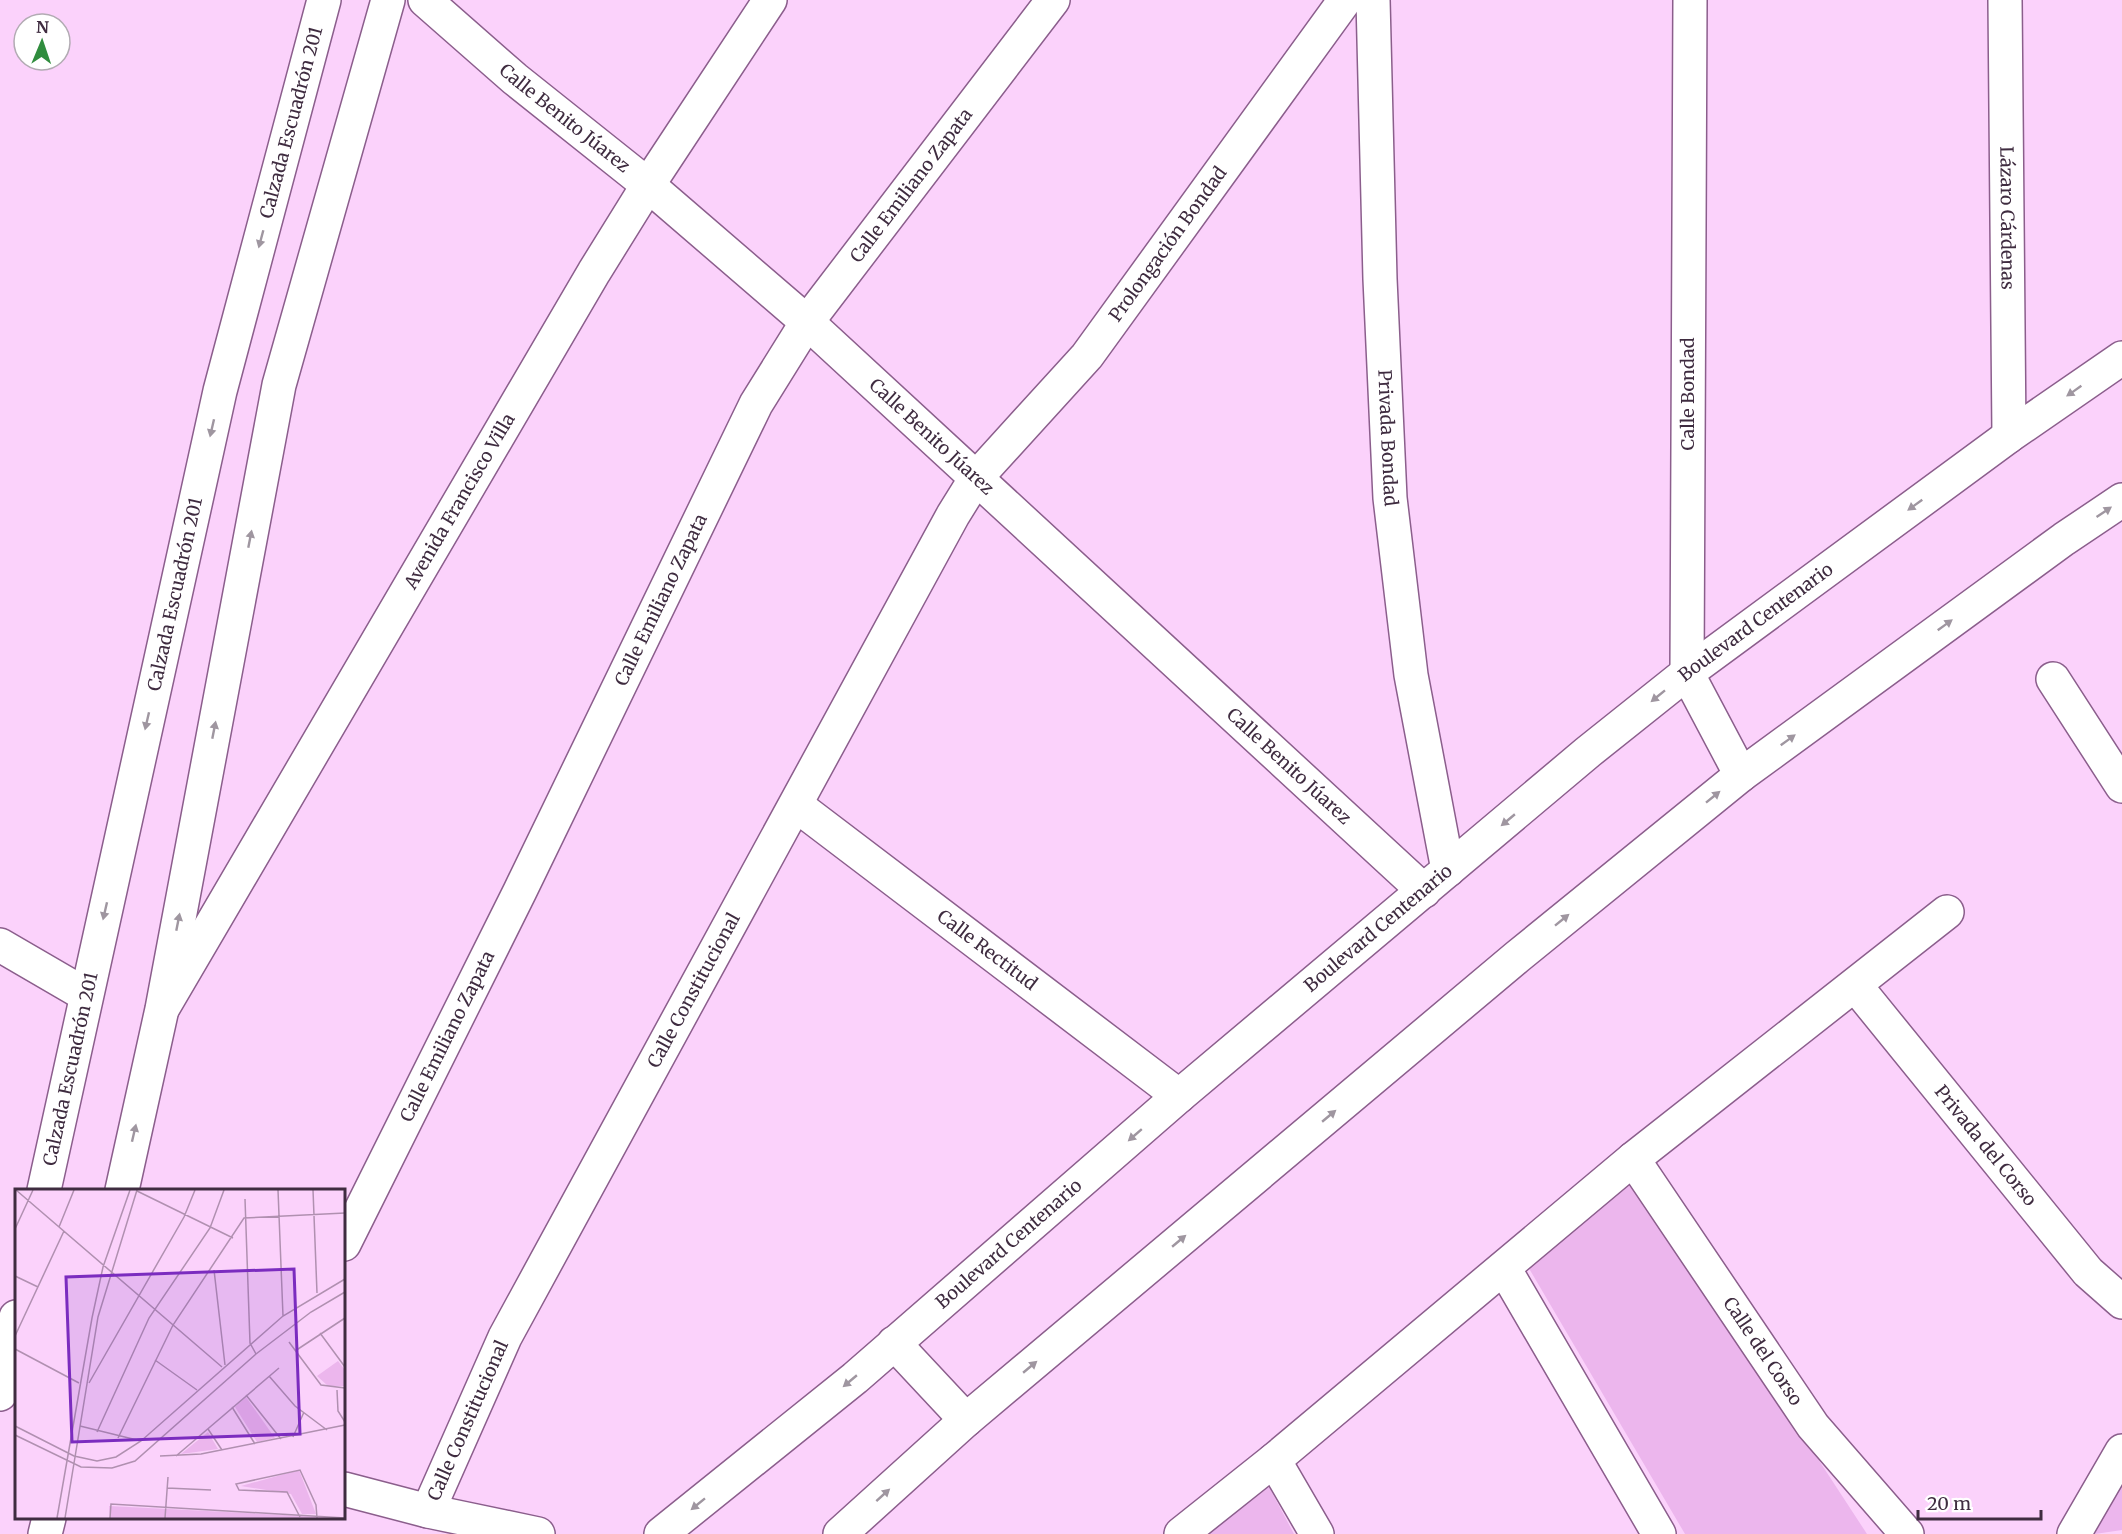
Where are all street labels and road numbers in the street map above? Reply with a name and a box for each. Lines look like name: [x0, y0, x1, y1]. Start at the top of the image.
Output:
street label: Calzada Escuadrón 201: [254, 24, 327, 221]
street label: Calle Benito Júarez: [495, 59, 635, 177]
street label: Calle Emiliano Zapata: [845, 103, 977, 267]
street label: Lázaro Cárdenas: [1995, 146, 2020, 290]
street label: Prolongación Bondad: [1104, 162, 1232, 326]
street label: Calle Bondad: [1676, 337, 1699, 451]
street label: Privada Bondad: [1373, 369, 1403, 507]
street label: Calle Benito Júarez: [865, 373, 999, 500]
street label: Avenida Francisco Villa: [398, 409, 520, 594]
street label: Calzada Escuadrón 201: [142, 495, 207, 693]
street label: Calle Emiliano Zapata: [609, 510, 712, 689]
street label: Boulevard Centenario: [1673, 557, 1837, 686]
street label: Calle Benito Júarez: [1222, 703, 1356, 829]
street label: Boulevard Centenario: [1299, 859, 1457, 997]
street label: Calle Rectitud: [933, 904, 1042, 995]
street label: Calle Constitucional: [642, 908, 745, 1072]
street label: Calle Emiliano Zapata: [395, 946, 500, 1126]
street label: Calzada Escuadrón 201: [38, 970, 103, 1168]
street label: Privada del Corso: [1930, 1080, 2042, 1211]
street label: Boulevard Centenario: [931, 1174, 1086, 1314]
street label: Calle del Corso: [1718, 1292, 1808, 1410]
street label: Calle Constitucional: [422, 1336, 513, 1504]

